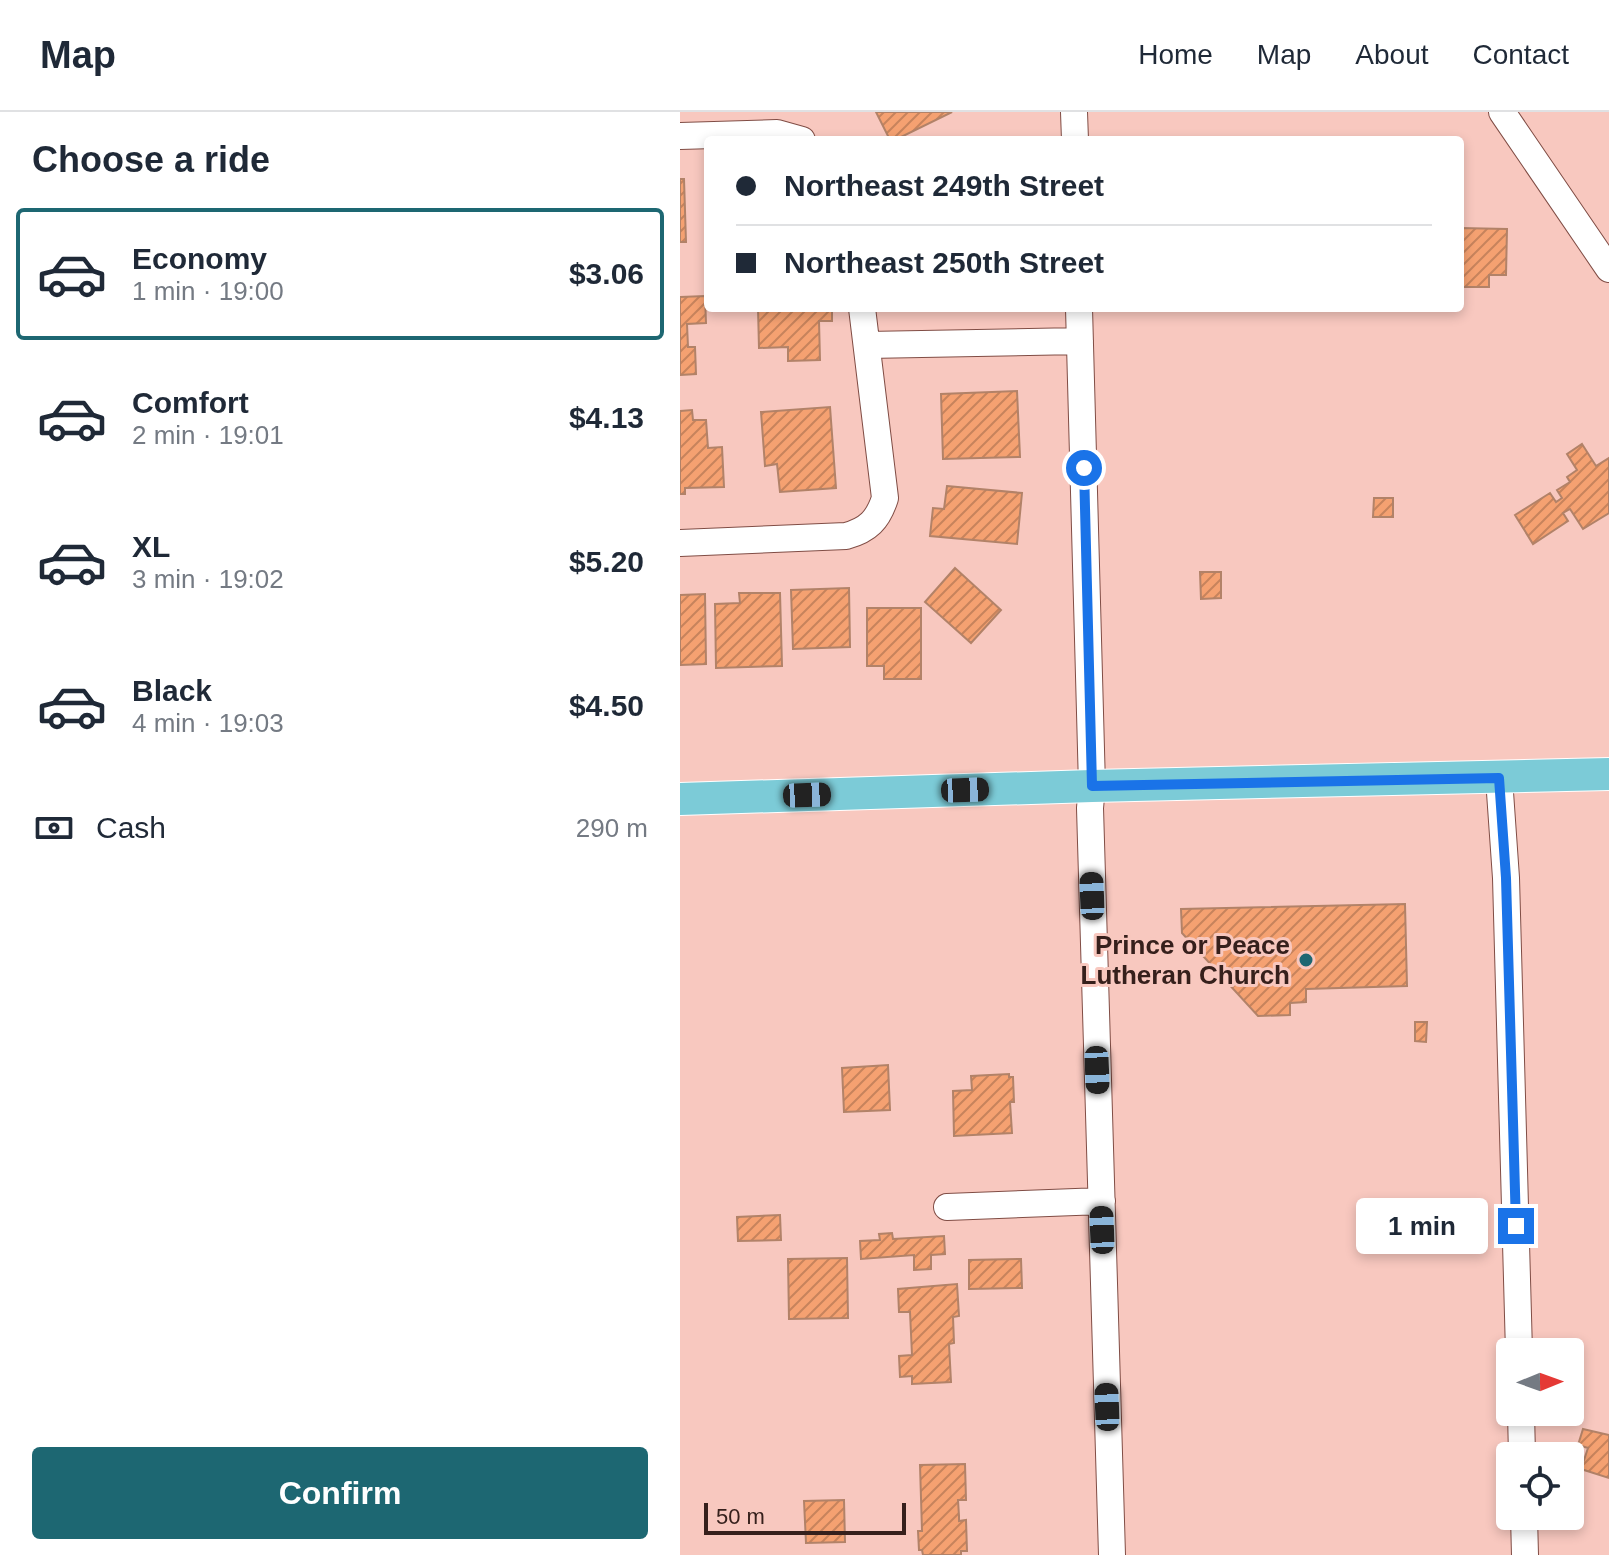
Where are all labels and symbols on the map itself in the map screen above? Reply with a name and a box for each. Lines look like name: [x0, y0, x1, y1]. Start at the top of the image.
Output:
route start: [1066, 450, 1102, 486]
car: [941, 777, 989, 803]
car: [783, 782, 831, 808]
car: [1079, 872, 1105, 920]
place label: Prince or Peace Lutheran Church: [1081, 930, 1290, 990]
marker: Prince or Peace Lutheran Church: [1297, 951, 1315, 969]
car: [1084, 1046, 1110, 1094]
callout: 1 min: [1356, 1198, 1488, 1254]
car: [1089, 1206, 1115, 1254]
route end: [1498, 1208, 1534, 1244]
north arrow: [1496, 1338, 1584, 1426]
car: [1094, 1383, 1120, 1431]
scale bar: [704, 1499, 906, 1535]

